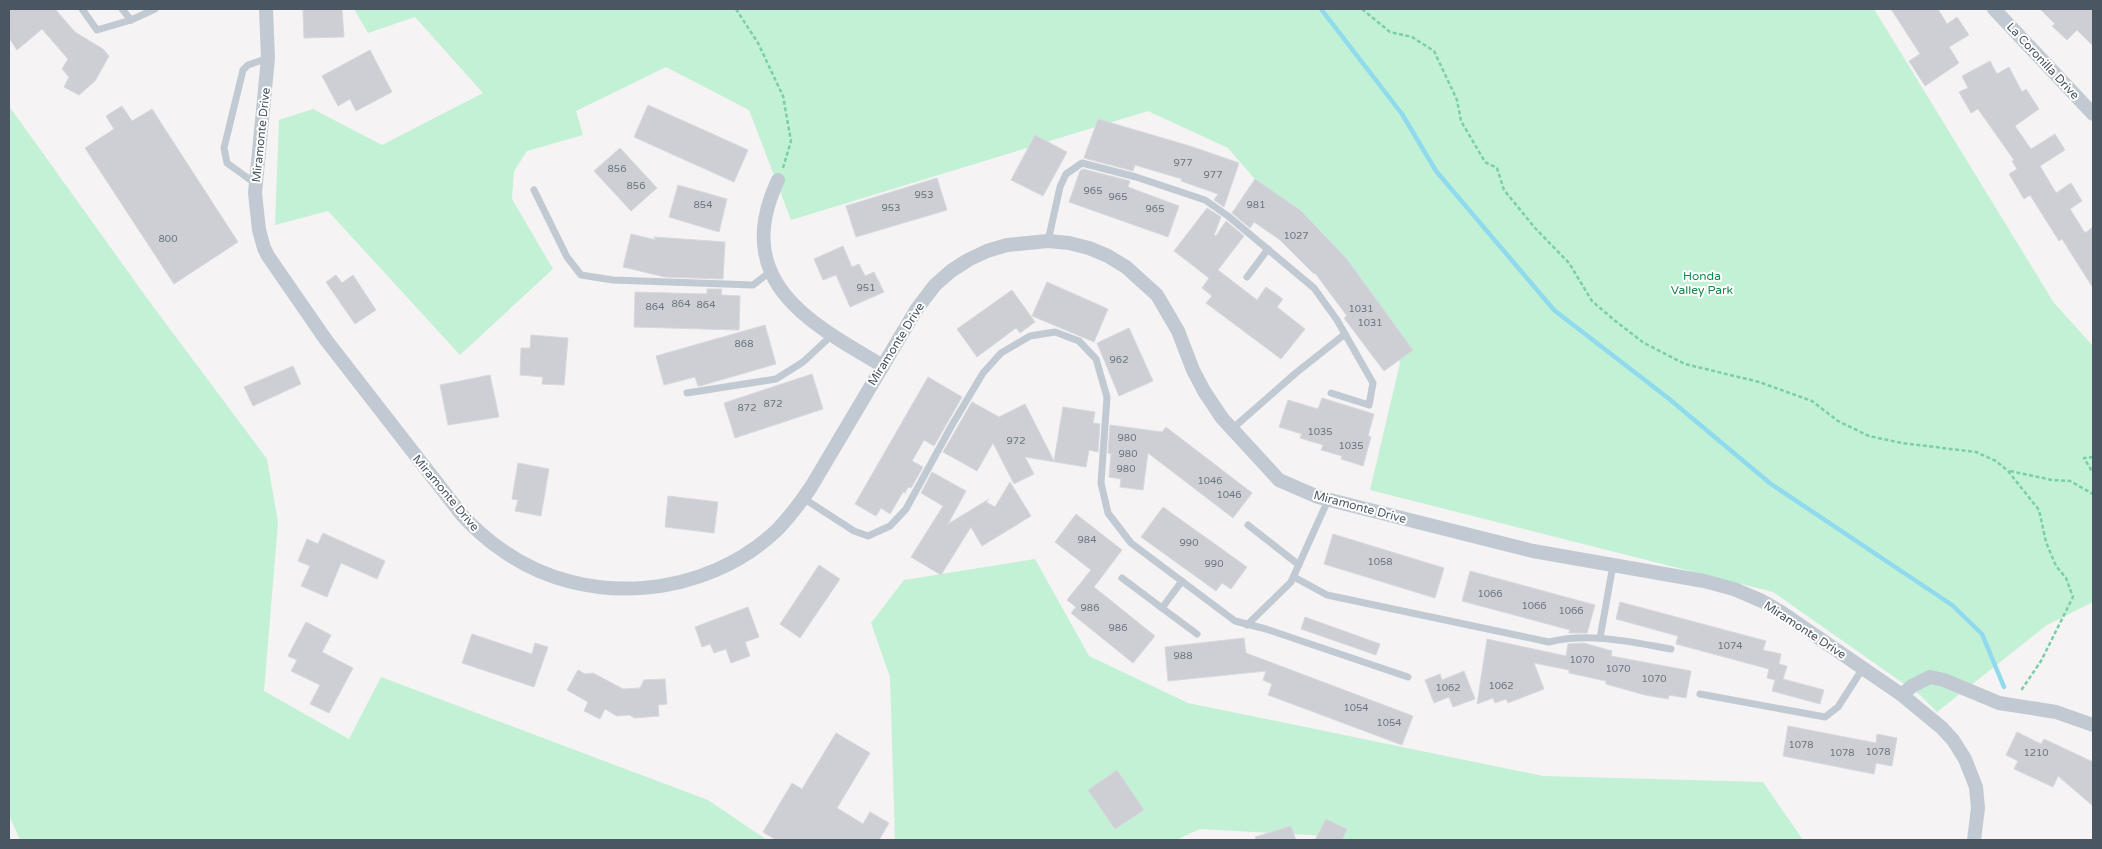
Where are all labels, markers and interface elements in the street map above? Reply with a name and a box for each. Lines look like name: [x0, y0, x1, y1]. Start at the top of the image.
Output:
street label: La Coronilla Drive: [2004, 20, 2082, 102]
street label: Miramonte Drive: [249, 87, 273, 183]
house number: 977: [1174, 157, 1192, 169]
house number: 856: [608, 163, 626, 175]
house number: 977: [1204, 169, 1222, 181]
house number: 856: [627, 180, 645, 192]
house number: 965: [1084, 185, 1102, 197]
house number: 953: [915, 189, 933, 201]
house number: 965: [1109, 191, 1127, 203]
house number: 854: [694, 199, 712, 211]
house number: 981: [1247, 199, 1265, 211]
house number: 953: [882, 202, 900, 214]
house number: 965: [1146, 203, 1164, 215]
house number: 1027: [1283, 230, 1309, 242]
house number: 800: [159, 233, 177, 245]
park label: Honda Valley Park: [1671, 269, 1734, 297]
house number: 951: [857, 282, 875, 294]
house number: 864: [672, 298, 690, 310]
house number: 864: [697, 299, 715, 311]
street label: Miramonte Drive: [865, 300, 927, 388]
house number: 864: [646, 301, 664, 313]
house number: 1031: [1348, 303, 1374, 315]
house number: 1031: [1357, 317, 1383, 329]
house number: 868: [735, 338, 753, 350]
house number: 962: [1110, 354, 1128, 366]
house number: 872: [764, 398, 782, 410]
house number: 872: [738, 402, 756, 414]
house number: 1035: [1307, 426, 1333, 438]
house number: 980: [1118, 432, 1136, 444]
house number: 972: [1007, 435, 1025, 447]
house number: 1035: [1338, 440, 1364, 452]
house number: 980: [1119, 448, 1137, 460]
street label: Miramonte Drive: [410, 452, 482, 534]
house number: 980: [1117, 463, 1135, 475]
house number: 1046: [1197, 475, 1223, 487]
street label: Miramonte Drive: [1312, 488, 1408, 526]
house number: 1046: [1216, 489, 1242, 501]
house number: 984: [1078, 534, 1096, 546]
house number: 990: [1180, 537, 1198, 549]
house number: 1058: [1367, 556, 1393, 568]
house number: 990: [1205, 558, 1223, 570]
house number: 1066: [1477, 588, 1503, 600]
street label: Miramonte Drive: [1761, 598, 1849, 662]
house number: 1066: [1521, 600, 1547, 612]
house number: 986: [1081, 602, 1099, 614]
house number: 1066: [1558, 605, 1584, 617]
house number: 986: [1109, 622, 1127, 634]
house number: 1074: [1717, 640, 1743, 652]
house number: 988: [1174, 650, 1192, 662]
house number: 1070: [1569, 654, 1595, 666]
house number: 1070: [1605, 663, 1631, 675]
house number: 1070: [1641, 673, 1667, 685]
house number: 1062: [1488, 680, 1514, 692]
house number: 1062: [1435, 682, 1461, 694]
house number: 1054: [1343, 702, 1369, 714]
house number: 1054: [1376, 717, 1402, 729]
house number: 1078: [1788, 739, 1814, 751]
house number: 1078: [1865, 746, 1891, 758]
house number: 1078: [1829, 747, 1855, 759]
house number: 1210: [2023, 747, 2049, 759]

